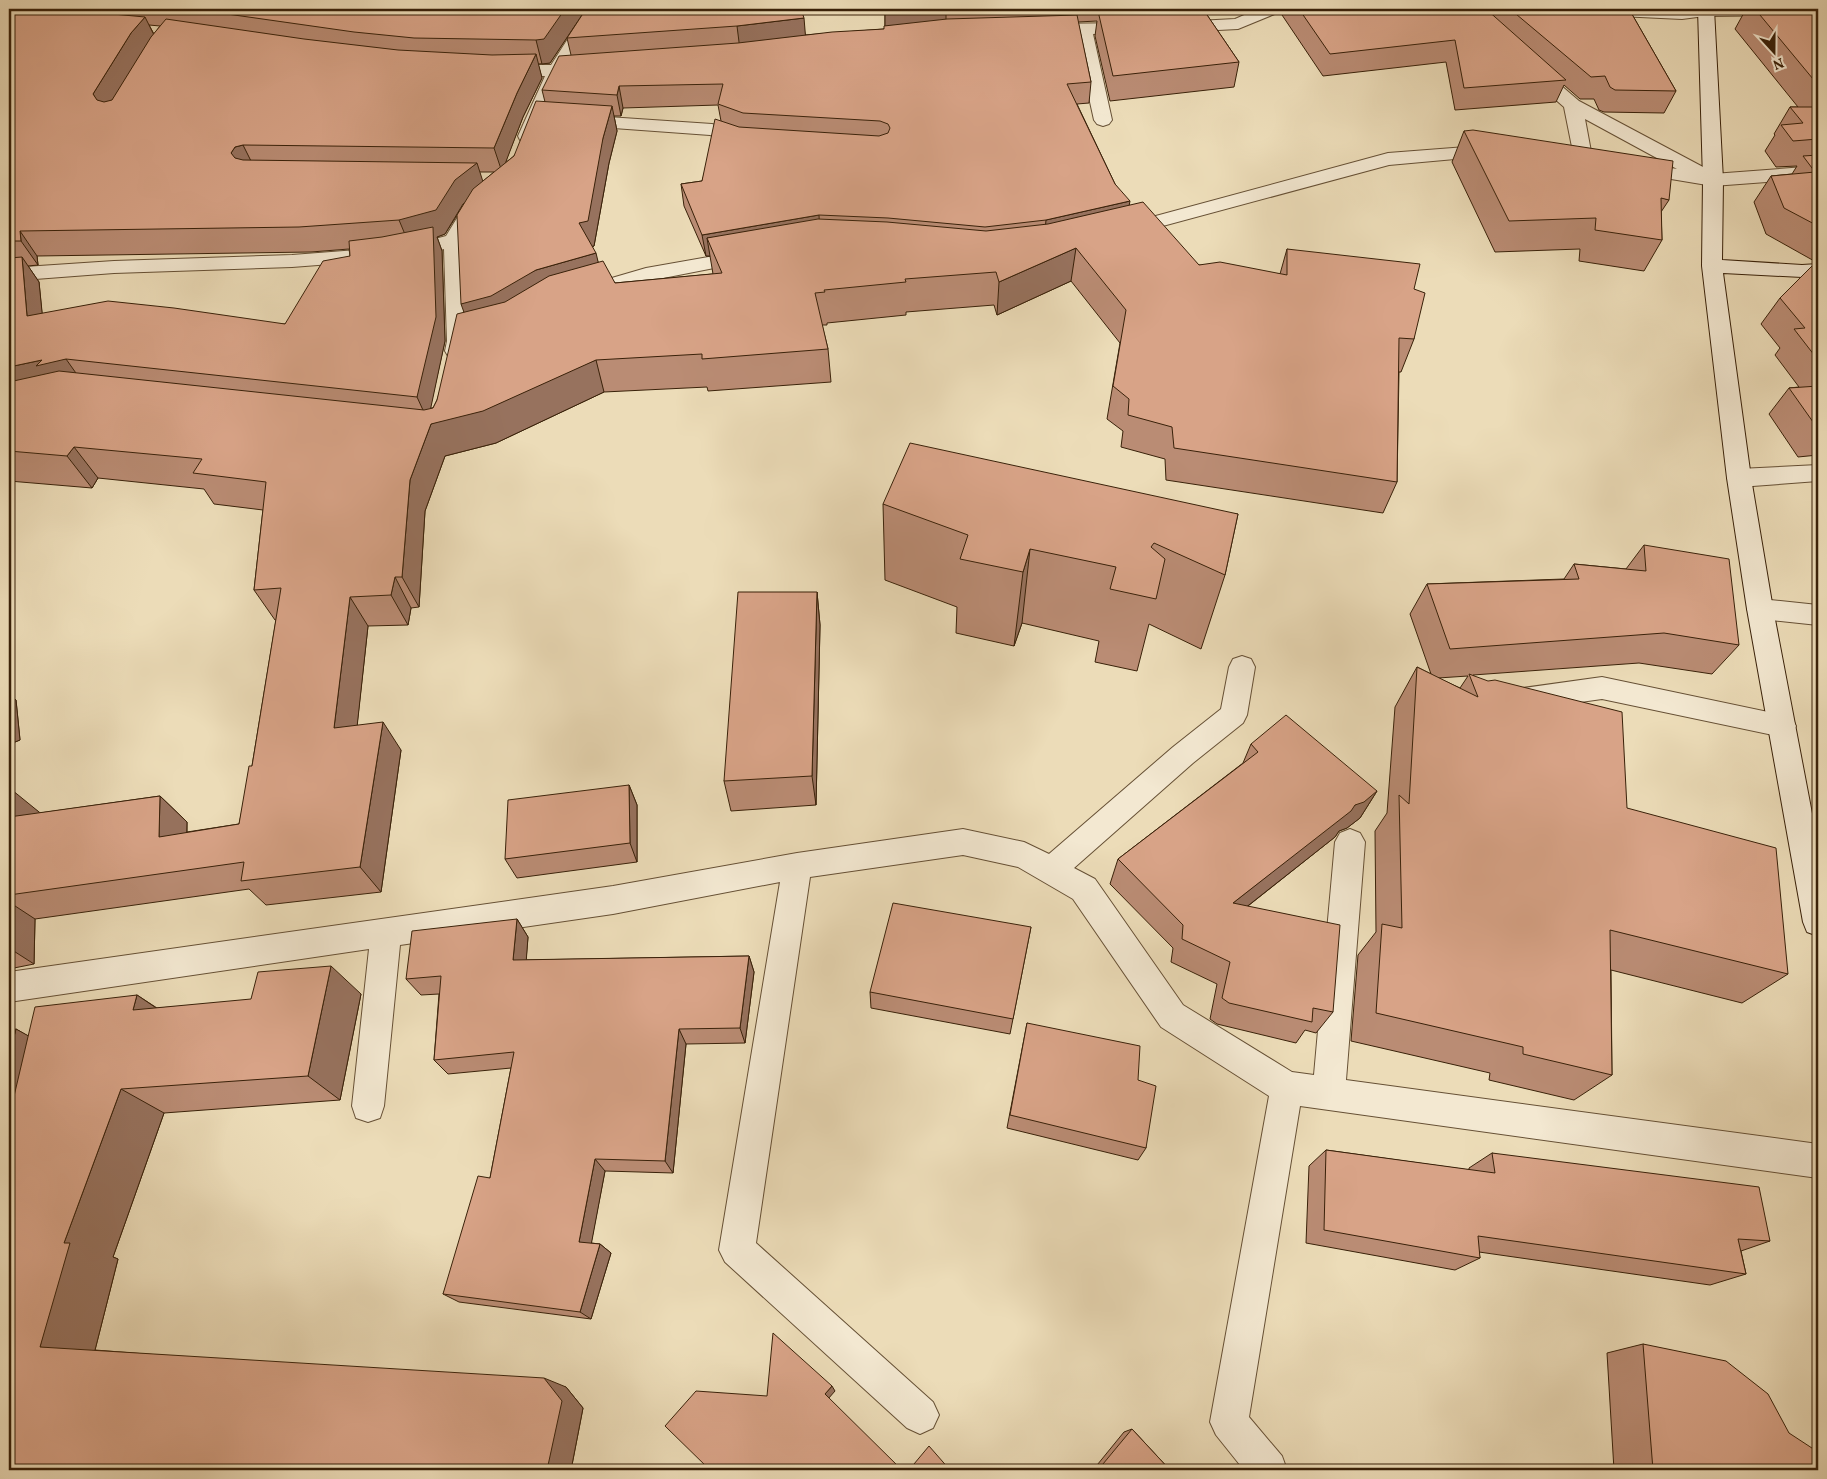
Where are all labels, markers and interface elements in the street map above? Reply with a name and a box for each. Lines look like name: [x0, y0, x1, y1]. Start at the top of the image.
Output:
north arrow: [1750, 28, 1800, 78]
text: N: [1770, 52, 1786, 73]

